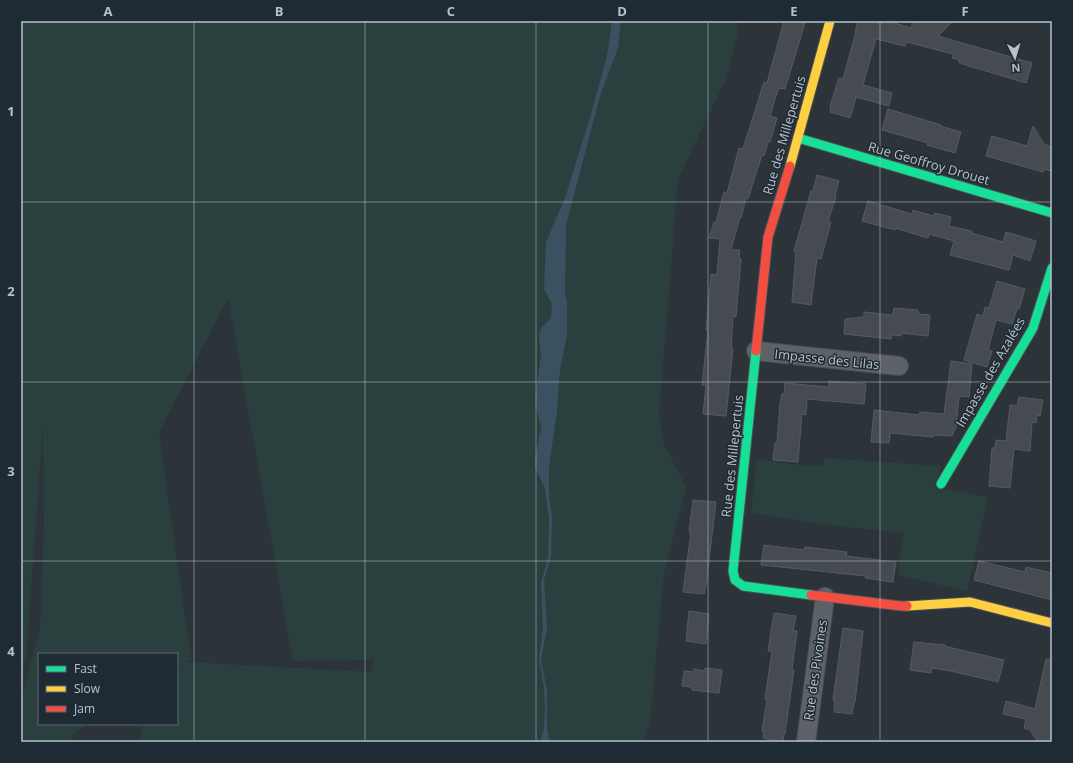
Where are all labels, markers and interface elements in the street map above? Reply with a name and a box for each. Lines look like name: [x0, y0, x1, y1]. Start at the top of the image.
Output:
text: A: [104, 2, 113, 20]
text: B: [275, 2, 284, 20]
text: C: [447, 2, 455, 20]
text: D: [617, 2, 627, 20]
text: E: [790, 2, 798, 20]
text: F: [961, 2, 969, 20]
north arrow: [995, 38, 1035, 78]
text: N: [1011, 61, 1021, 76]
street label: Rue des Millepertuis: [758, 73, 810, 197]
text: 1: [7, 102, 15, 120]
street label: Rue Geoffroy Drouet: [866, 137, 992, 189]
text: 2: [7, 282, 15, 300]
street label: Impasse des Azalées: [951, 314, 1029, 430]
street label: Impasse des Lilas: [774, 345, 880, 373]
street label: Rue des Millepertuis: [717, 394, 747, 518]
text: 3: [7, 462, 15, 480]
street label: Rue des Pivoines: [799, 618, 831, 722]
text: 4: [7, 642, 15, 660]
legend: [38, 653, 178, 725]
text: Fast: [74, 660, 97, 677]
text: Slow: [74, 680, 101, 697]
text: Jam: [73, 700, 95, 717]

